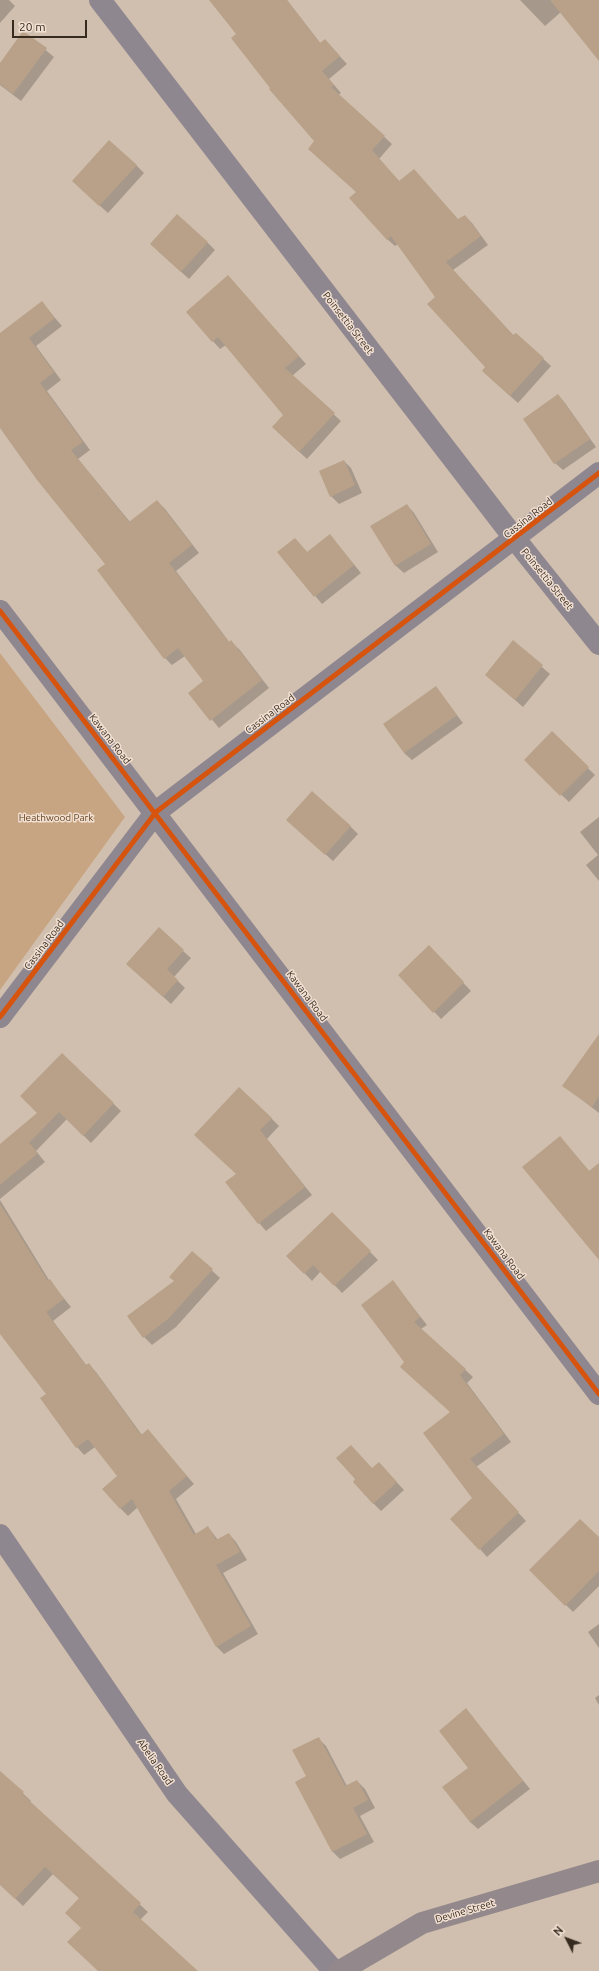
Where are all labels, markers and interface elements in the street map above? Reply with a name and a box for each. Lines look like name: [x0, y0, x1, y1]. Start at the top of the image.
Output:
scale bar: [14, 12, 89, 38]
text: 20 m: [19, 20, 46, 33]
street label: Poinsettia Street: [320, 290, 376, 356]
street label: Cassina Road: [501, 495, 555, 541]
street label: Poinsettia Street: [519, 546, 575, 612]
street label: Cassina Road: [243, 692, 297, 736]
street label: Kawana Road: [87, 712, 133, 766]
park label: Heathwood Park: [19, 812, 93, 824]
street label: Cassina Road: [22, 918, 66, 972]
street label: Kawana Road: [284, 968, 330, 1024]
street label: Kawana Road: [481, 1226, 527, 1282]
street label: Abelia Road: [135, 1737, 175, 1787]
street label: Devine Street: [434, 1897, 496, 1925]
north arrow: [547, 1919, 587, 1959]
text: N: [551, 1924, 565, 1938]

